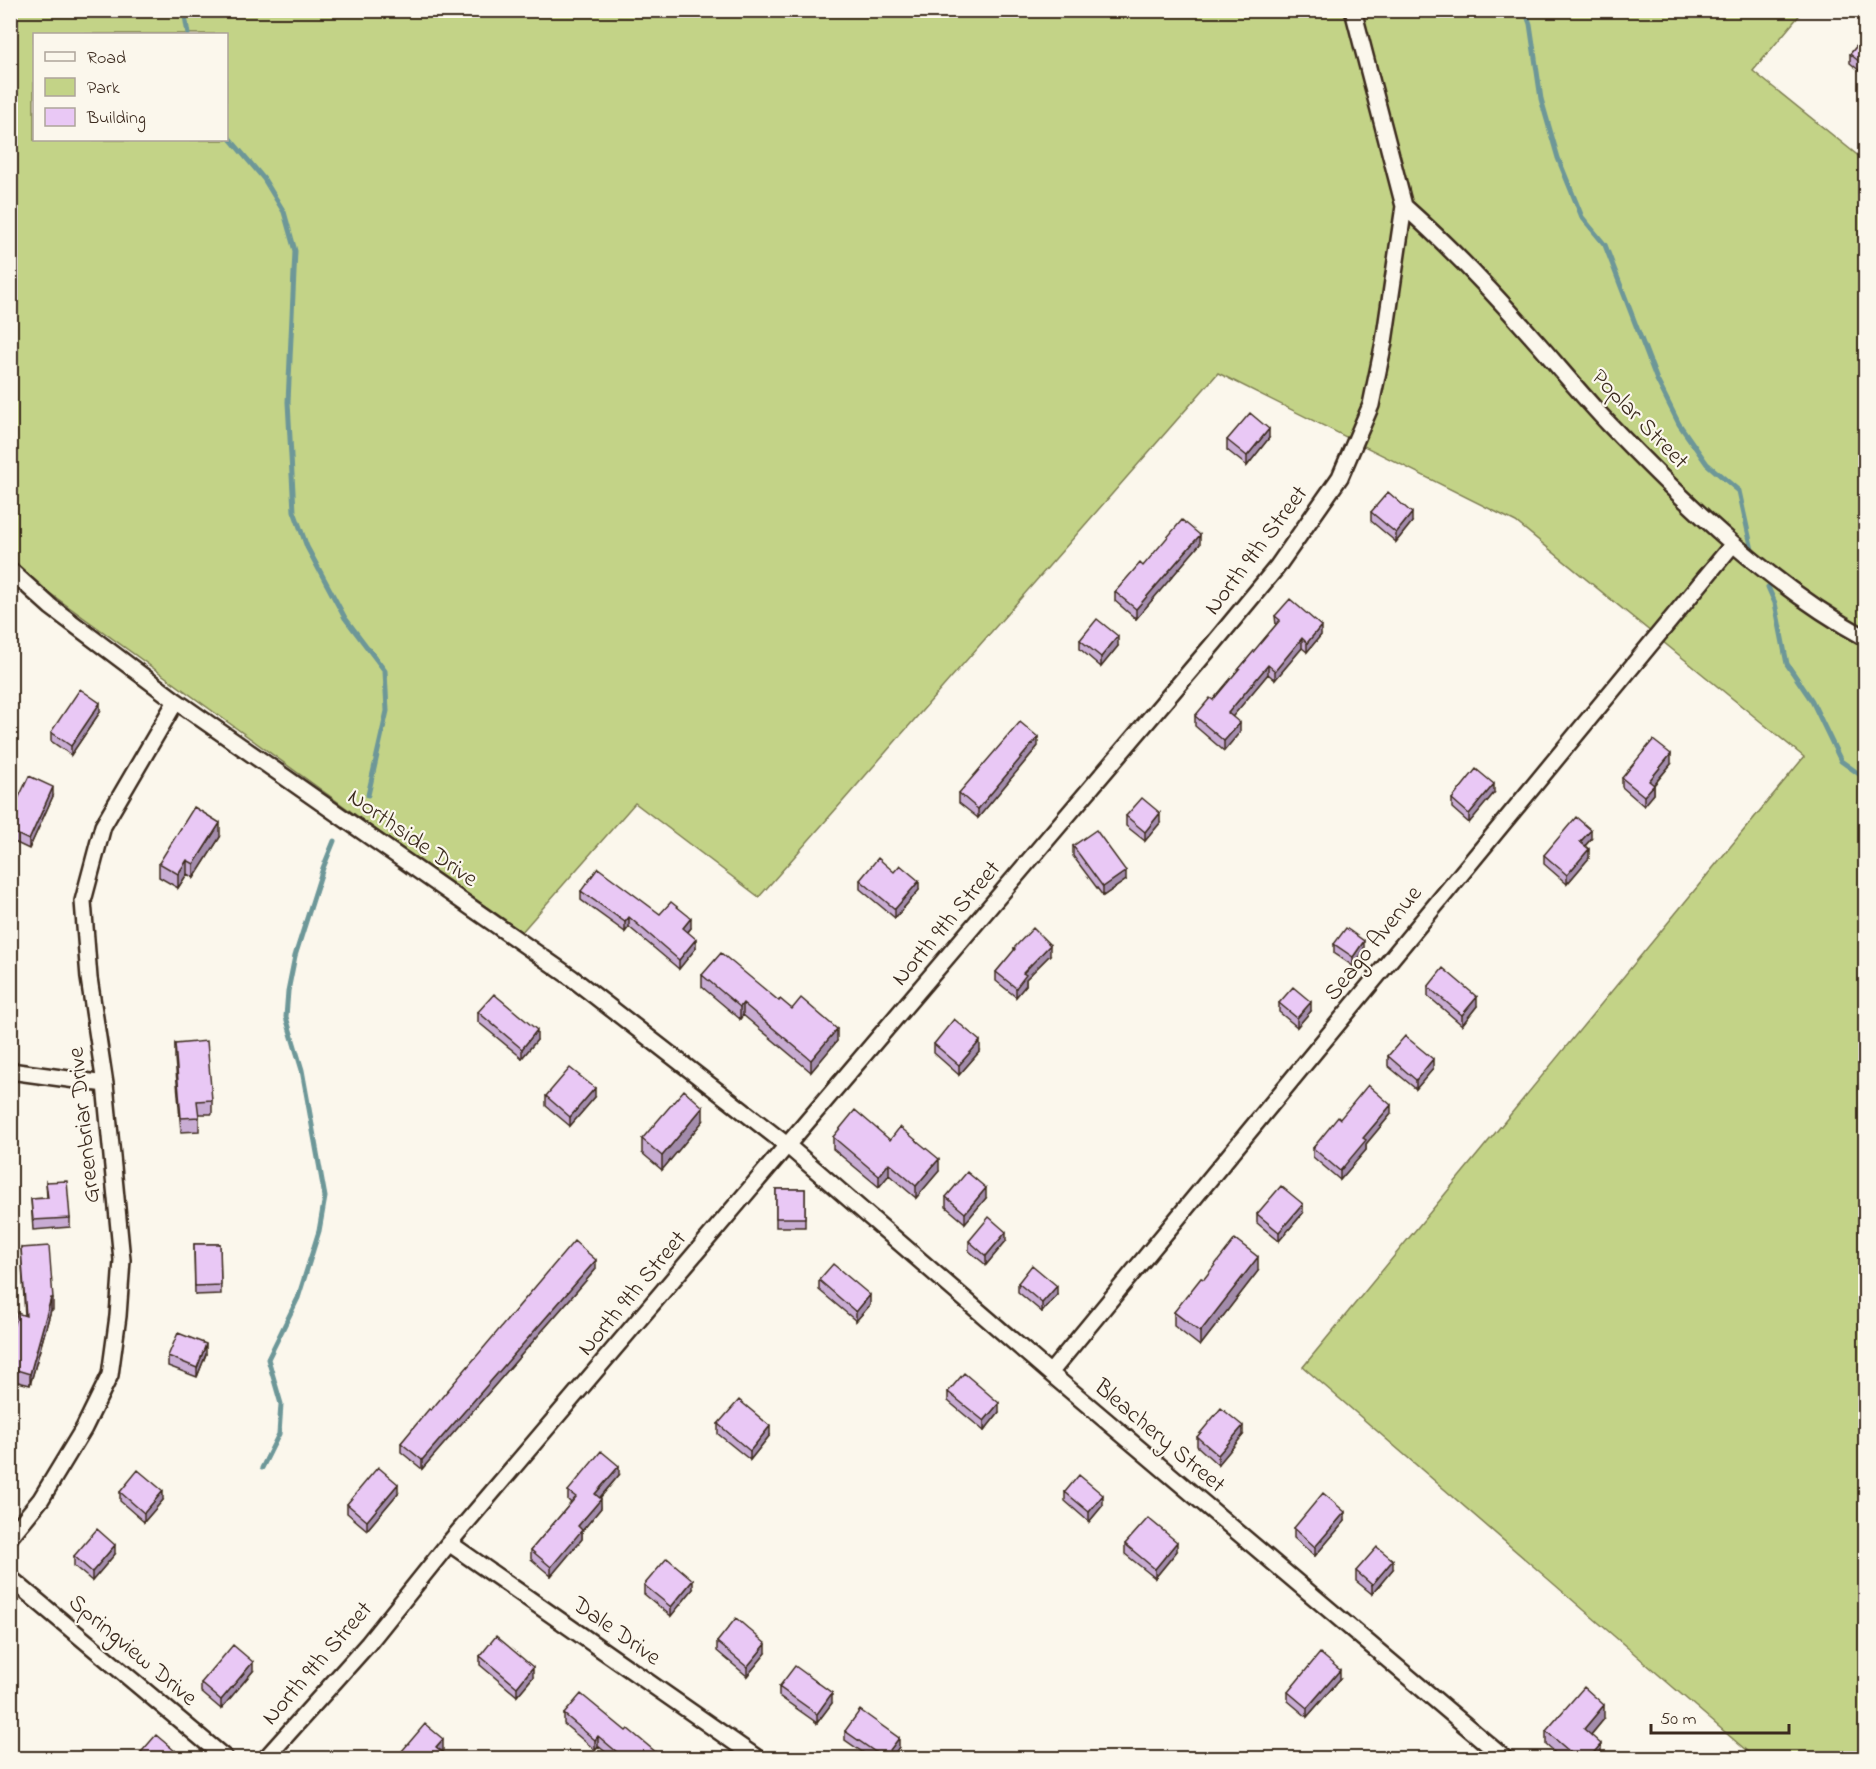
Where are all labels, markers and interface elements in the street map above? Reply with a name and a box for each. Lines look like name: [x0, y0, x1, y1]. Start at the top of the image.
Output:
legend: [33, 33, 228, 141]
text: Road: [87, 46, 126, 72]
text: Park: [87, 76, 120, 102]
text: Building: [86, 106, 146, 133]
street label: Poplar Street: [1582, 362, 1696, 478]
street label: North 9th Street: [1196, 479, 1318, 623]
street label: Northside Drive: [340, 781, 485, 897]
street label: North 9th Street: [884, 853, 1010, 995]
street label: Seago Avenue: [1316, 878, 1432, 1009]
street label: Greenbriar Drive: [59, 1045, 111, 1205]
street label: North 9th Street: [570, 1223, 696, 1365]
street label: Bleachery Street: [1084, 1371, 1233, 1503]
street label: Springview Drive: [60, 1586, 204, 1716]
street label: Dale Drive: [564, 1588, 668, 1676]
street label: North 9th Street: [254, 1594, 382, 1734]
scale bar: [1651, 1697, 1789, 1735]
text: 50 m: [1660, 1707, 1697, 1733]

